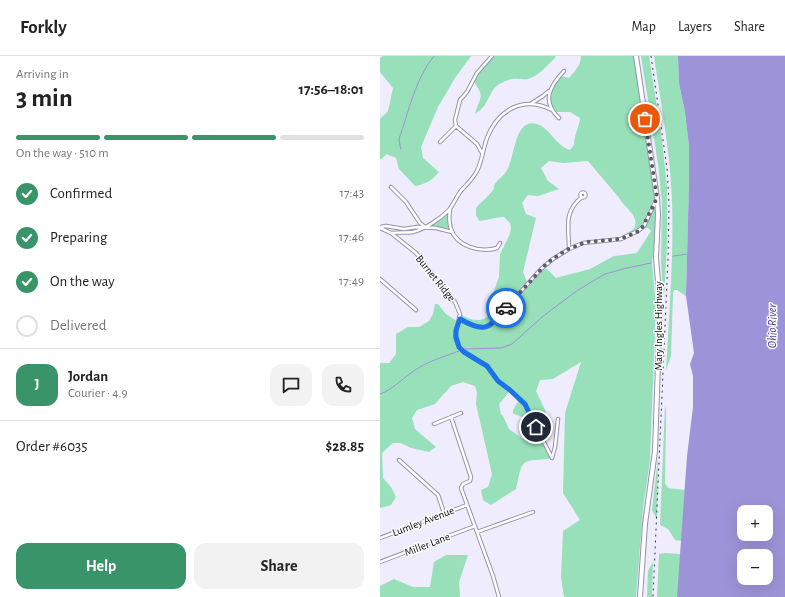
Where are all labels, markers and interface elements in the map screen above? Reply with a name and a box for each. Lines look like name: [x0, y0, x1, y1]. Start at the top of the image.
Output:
text: Forkly: [20, 18, 67, 37]
text: Map: [631, 20, 656, 34]
text: Layers: [678, 20, 712, 34]
text: Share: [734, 20, 765, 34]
text: Arriving in: [16, 68, 69, 81]
text: 17:56–18:01: [299, 82, 364, 97]
text: 3 min: [16, 85, 73, 111]
pin: [628, 102, 662, 136]
icon: bag: [634, 108, 656, 130]
text: On the way · 510 m: [16, 147, 109, 160]
icon: check: [16, 183, 38, 205]
text: Confirmed: [50, 186, 112, 201]
text: 17:43: [340, 187, 364, 200]
icon: check: [16, 227, 38, 249]
text: Preparing: [50, 230, 107, 245]
text: 17:46: [339, 231, 364, 244]
street label: Burnet Ridge: [414, 253, 457, 304]
icon: check: [16, 271, 38, 293]
text: On the way: [50, 274, 115, 289]
text: 17:49: [339, 275, 364, 288]
street label: Mary Ingles Highway: [653, 281, 664, 371]
courier: [486, 288, 526, 328]
icon: car: [495, 297, 517, 319]
water label: Ohio River: [766, 303, 778, 348]
text: Delivered: [50, 318, 107, 333]
button: chat: [270, 364, 312, 406]
button: phone: [322, 364, 364, 406]
text: Jordan: [68, 369, 108, 384]
text: J: [34, 377, 40, 392]
text: Courier · 4.9: [68, 387, 128, 400]
pin: [519, 410, 553, 444]
icon: home: [525, 416, 547, 438]
text: Order #6035: [16, 439, 88, 454]
text: $28.85: [325, 439, 364, 454]
street label: Lumley Avenue: [391, 505, 456, 538]
map controls: [737, 505, 773, 585]
button: +: [737, 505, 773, 541]
street label: Miller Lane: [403, 531, 451, 558]
button: Help: [16, 543, 186, 589]
button: Share: [194, 543, 364, 589]
button: −: [737, 549, 773, 585]

